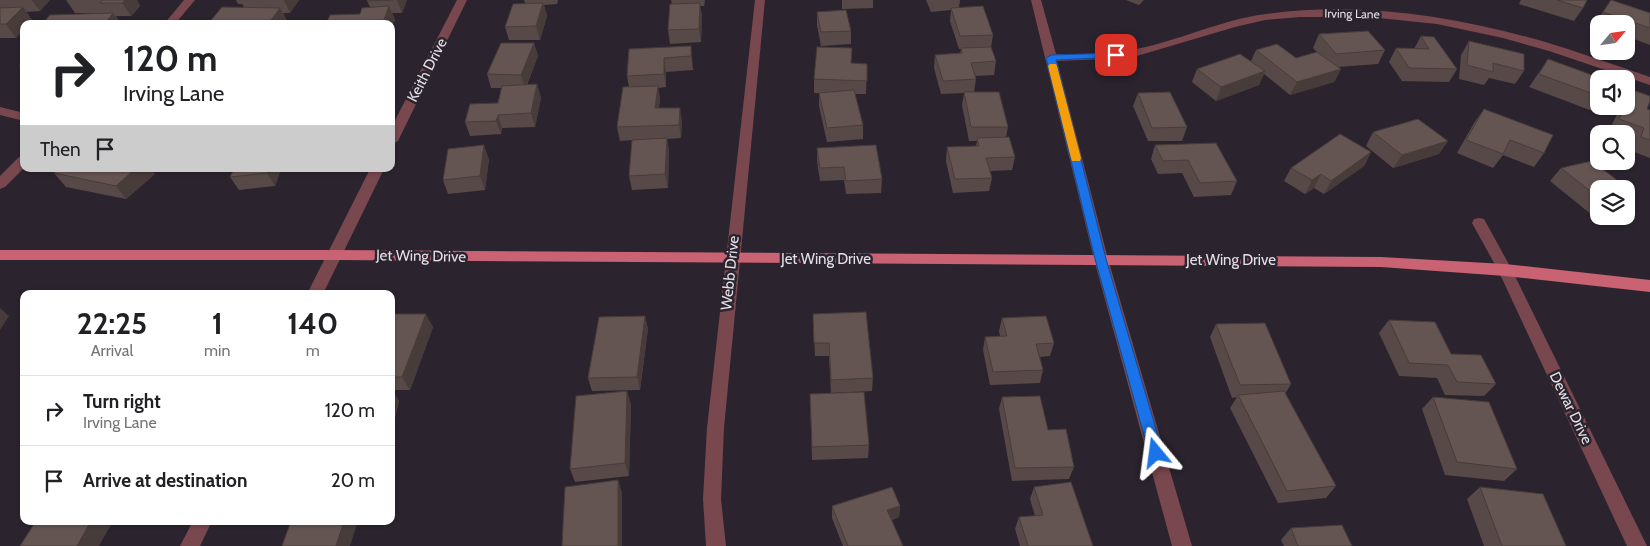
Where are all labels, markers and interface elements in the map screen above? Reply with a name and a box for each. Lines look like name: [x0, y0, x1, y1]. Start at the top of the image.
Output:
street label: Irving Lane: [1324, 6, 1380, 21]
north arrow: [1590, 15, 1635, 60]
map controls: [1590, 15, 1635, 225]
pin: [1095, 34, 1137, 76]
street label: Keith Drive: [403, 35, 451, 105]
text: 120 m: [123, 37, 217, 80]
icon: right: [40, 40, 105, 105]
icon: arrive: [1102, 41, 1130, 69]
button: sound: [1590, 70, 1635, 115]
text: Irving Lane: [123, 80, 224, 107]
button: search: [1590, 125, 1635, 170]
icon: arrive: [91, 135, 119, 163]
text: Then: [40, 138, 81, 161]
button: layers: [1590, 180, 1635, 225]
street label: Webb Drive: [717, 234, 743, 311]
street label: Jet Wing Drive: [375, 246, 466, 266]
street label: Jet Wing Drive: [780, 250, 871, 268]
street label: Jet Wing Drive: [1185, 251, 1276, 269]
text: 22:25: [77, 305, 147, 342]
text: 1: [212, 305, 223, 342]
text: 140: [287, 305, 338, 342]
text: Arrival: [91, 341, 133, 360]
text: min: [204, 341, 230, 360]
text: m: [306, 341, 320, 360]
street label: Dewar Drive: [1546, 369, 1596, 447]
text: Turn right: [83, 390, 161, 413]
icon: right: [40, 397, 68, 425]
text: 120 m: [325, 399, 375, 422]
text: Irving Lane: [83, 413, 157, 432]
position arrow: [1129, 426, 1181, 478]
icon: arrive: [40, 467, 68, 495]
text: Arrive at destination: [83, 469, 247, 492]
text: 20 m: [331, 469, 375, 492]

